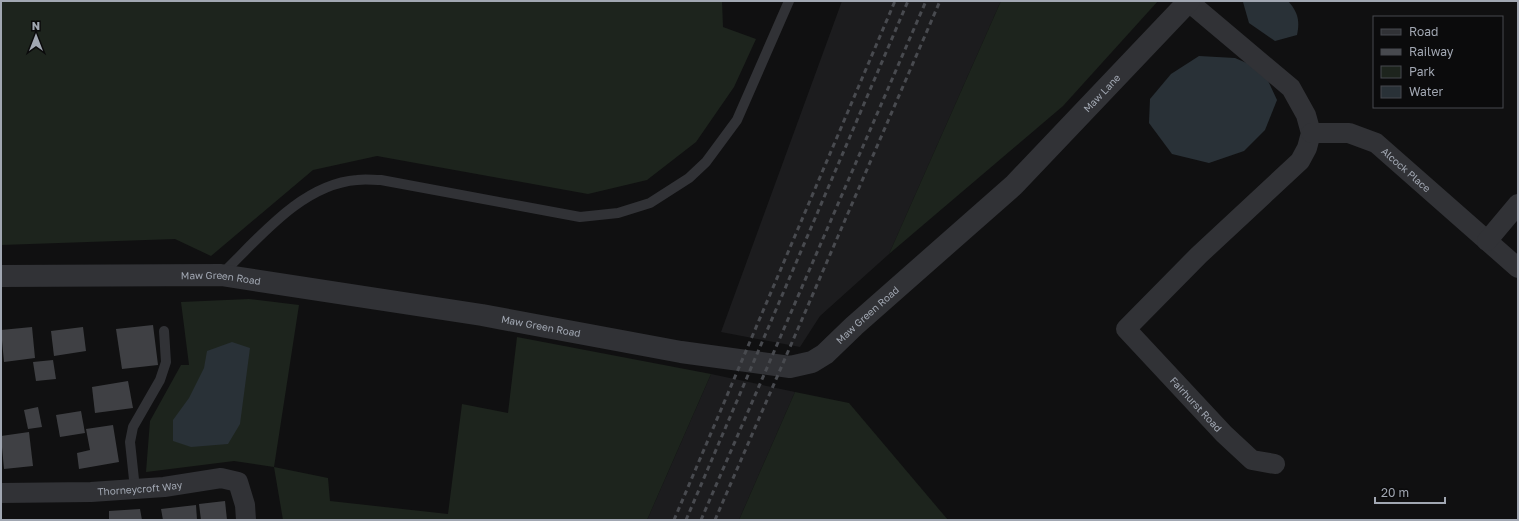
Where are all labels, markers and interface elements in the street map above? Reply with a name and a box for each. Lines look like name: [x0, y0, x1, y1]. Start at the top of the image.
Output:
north arrow: [16, 16, 56, 56]
legend: [1373, 16, 1503, 108]
text: N: [32, 19, 40, 32]
text: Road: [1409, 24, 1438, 39]
text: Railway: [1409, 44, 1454, 59]
text: Park: [1409, 64, 1435, 79]
street label: Maw Lane: [1081, 71, 1123, 114]
text: Water: [1409, 84, 1443, 99]
street label: Alcock Place: [1379, 145, 1433, 194]
street label: Maw Green Road: [181, 269, 262, 287]
street label: Maw Green Road: [833, 283, 901, 346]
street label: Maw Green Road: [500, 313, 582, 339]
street label: Fairhurst Road: [1168, 374, 1225, 434]
street label: Thorneycroft Way: [97, 478, 183, 498]
scale bar: [1375, 479, 1445, 505]
text: 20 m: [1381, 485, 1409, 500]

